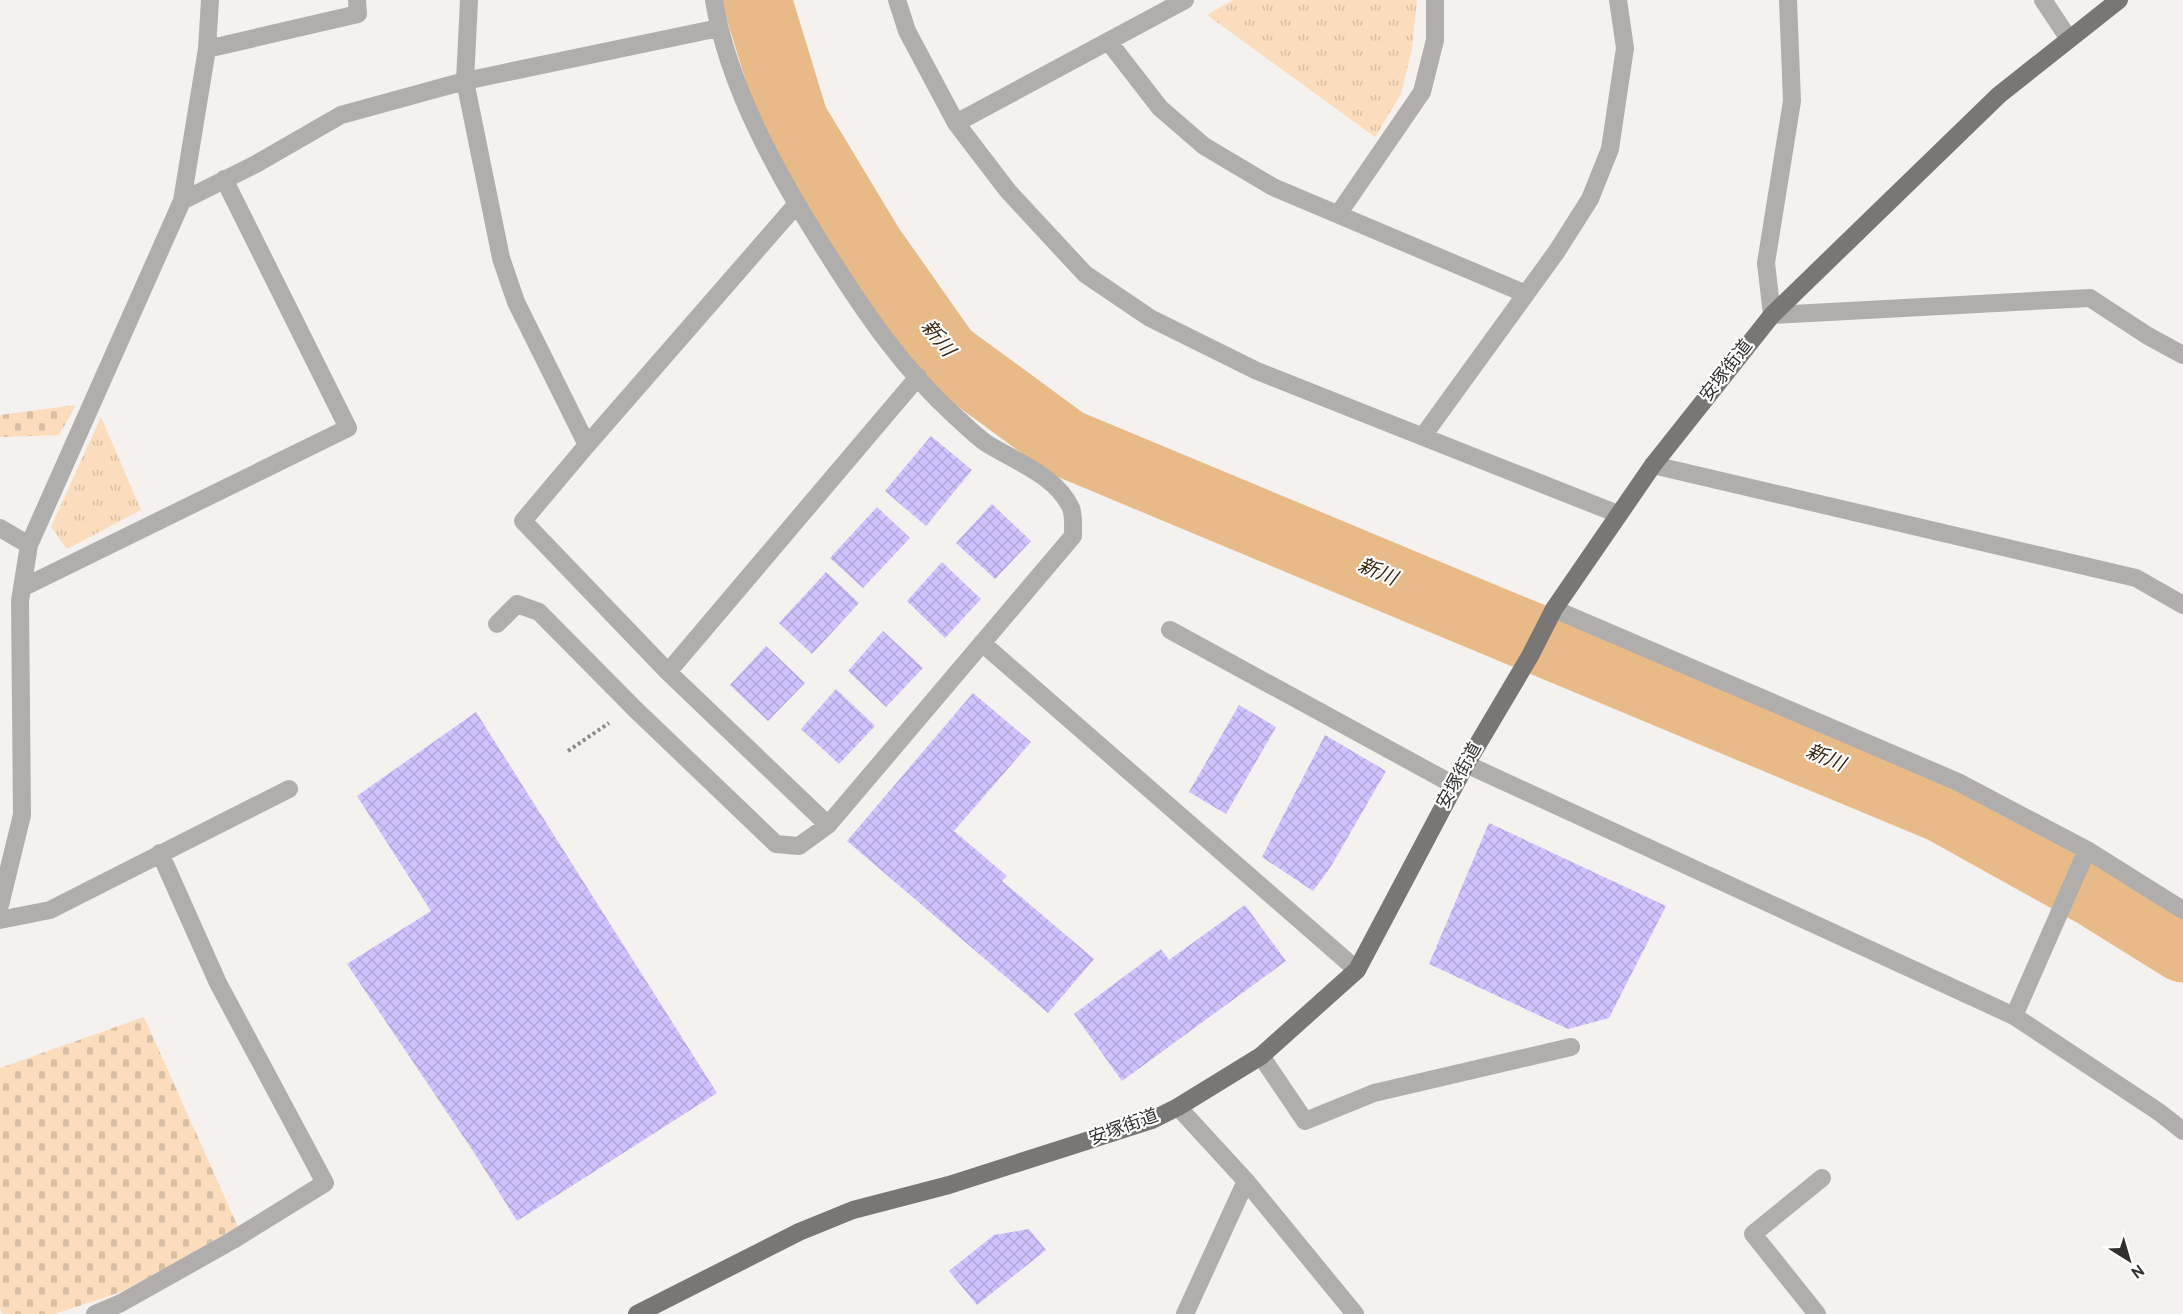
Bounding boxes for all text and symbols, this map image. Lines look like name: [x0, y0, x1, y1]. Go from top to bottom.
water label: 新川: [914, 315, 961, 364]
street label: 安塚街道: [1696, 336, 1758, 406]
water label: 新川: [1354, 553, 1402, 594]
street label: 安塚街道: [1432, 739, 1488, 813]
water label: 新川: [1802, 739, 1850, 780]
street label: 安塚街道: [1086, 1105, 1162, 1151]
north arrow: [2099, 1230, 2159, 1290]
text: N: [2126, 1259, 2147, 1282]

